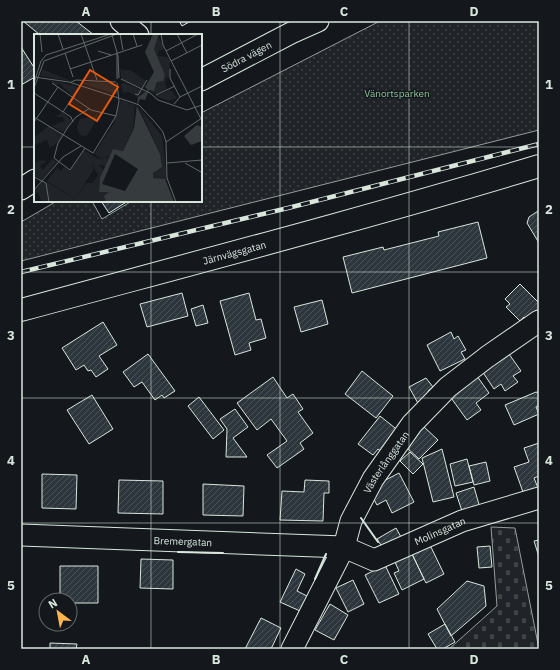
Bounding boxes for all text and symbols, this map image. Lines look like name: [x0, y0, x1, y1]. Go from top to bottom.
text: A: [82, 3, 91, 20]
text: B: [212, 3, 221, 20]
text: C: [340, 3, 349, 20]
text: D: [469, 3, 479, 20]
inset map: [34, 34, 202, 202]
street label: Södra vägen: [219, 38, 274, 75]
text: 1: [7, 76, 15, 93]
text: 1: [545, 76, 553, 93]
park label: Vänortsparken: [364, 87, 430, 100]
text: 2: [7, 201, 15, 218]
text: 2: [545, 201, 553, 218]
street label: Järnvägsgatan: [201, 238, 267, 267]
text: 3: [7, 327, 15, 344]
text: 3: [545, 327, 553, 344]
street label: Västerlånggatan: [360, 428, 412, 496]
text: 4: [7, 452, 15, 469]
text: 4: [545, 452, 553, 469]
street label: Molinsgatan: [412, 514, 467, 548]
street label: Bremergatan: [153, 533, 212, 549]
text: 5: [7, 577, 15, 594]
text: 5: [545, 577, 553, 594]
north arrow: [38, 592, 78, 632]
text: N: [46, 595, 60, 612]
text: A: [82, 651, 91, 668]
text: B: [212, 651, 221, 668]
text: C: [340, 651, 349, 668]
text: D: [469, 651, 479, 668]

